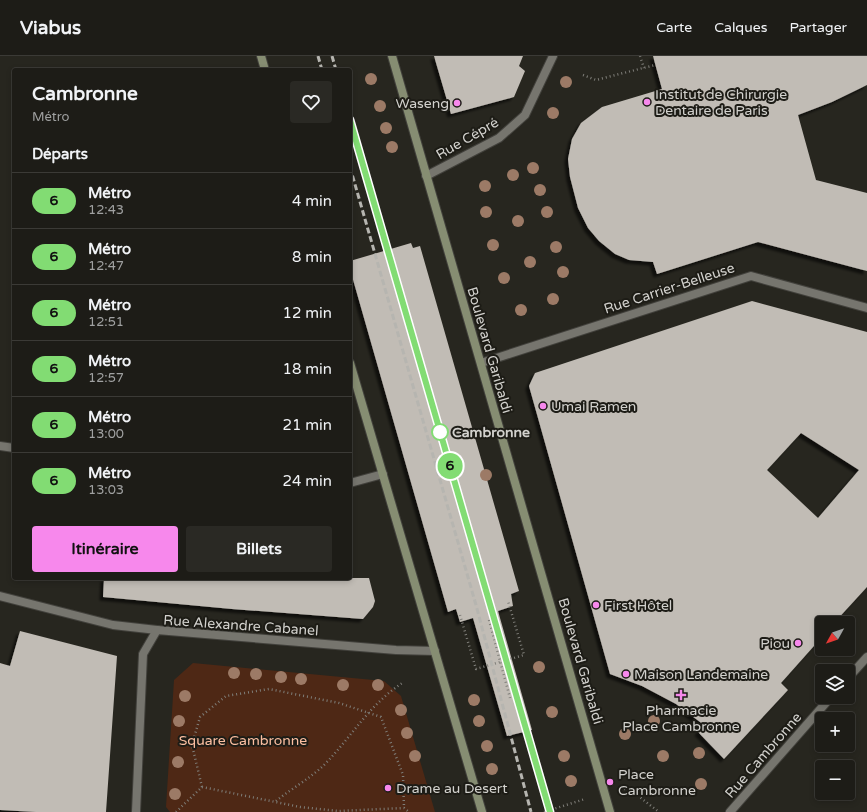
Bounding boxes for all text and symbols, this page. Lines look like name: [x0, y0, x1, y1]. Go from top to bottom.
text: Viabus: [20, 17, 81, 39]
text: Carte: [656, 19, 692, 36]
text: Calques: [714, 19, 767, 36]
text: Partager: [789, 19, 847, 36]
button: heart: [290, 81, 332, 123]
text: Cambronne: [32, 83, 138, 105]
place label: Institut de Chirurgie Dentaire de Paris: [655, 86, 787, 119]
place label: Waseng: [396, 95, 449, 112]
marker: Institut de Chirurgie Dentaire de Paris: [642, 97, 652, 107]
marker: Waseng: [452, 98, 462, 108]
text: Métro: [32, 109, 69, 125]
street label: Rue Cépré: [433, 114, 502, 163]
text: Départs: [32, 145, 88, 163]
text: Métro: [88, 184, 131, 202]
text: 6: [50, 192, 58, 209]
text: 4 min: [292, 192, 332, 210]
text: 12:43: [88, 202, 124, 218]
text: Métro: [88, 240, 131, 258]
text: 6: [50, 248, 58, 265]
text: 8 min: [292, 248, 332, 266]
text: 12:47: [88, 258, 124, 274]
street label: Rue Carrier-Belleuse: [602, 259, 737, 318]
street label: Boulevard Garibaldi: [463, 285, 516, 415]
text: Métro: [88, 296, 131, 314]
text: 6: [50, 304, 58, 321]
text: 12 min: [283, 304, 332, 322]
text: 12:51: [88, 314, 124, 330]
text: Métro: [88, 352, 131, 370]
text: 6: [50, 360, 58, 377]
text: 18 min: [283, 360, 332, 378]
text: 12:57: [88, 370, 124, 386]
place label: Umai Ramen: [551, 398, 636, 415]
marker: Umai Ramen: [538, 401, 548, 411]
text: Métro: [88, 408, 131, 426]
text: 6: [50, 416, 58, 433]
text: 21 min: [283, 416, 332, 434]
marker: Cambronne: [431, 423, 449, 441]
place label: Cambronne: [452, 424, 530, 441]
text: 13:00: [88, 426, 124, 442]
line badge: 6: [437, 453, 463, 479]
text: 6: [446, 457, 454, 474]
text: Métro: [88, 464, 131, 482]
text: 6: [50, 472, 58, 489]
text: 24 min: [283, 472, 332, 490]
text: 13:03: [88, 482, 124, 498]
button: Itinéraire: [32, 526, 178, 572]
button: Billets: [186, 526, 332, 572]
street label: Boulevard Garibaldi: [554, 596, 607, 726]
place label: First Hôtel: [604, 597, 672, 614]
marker: First Hôtel: [591, 600, 601, 610]
street label: Rue Alexandre Cabanel: [163, 612, 319, 639]
north arrow: [815, 616, 855, 656]
map controls: [815, 616, 855, 800]
place label: Piou: [760, 635, 790, 652]
marker: Piou: [793, 638, 803, 648]
button: layers: [815, 664, 855, 704]
place label: Maison Landemaine: [634, 666, 768, 683]
marker: Maison Landemaine: [621, 669, 631, 679]
marker: Pharmacie Place Cambronne: [676, 690, 686, 700]
place label: Pharmacie Place Cambronne: [622, 702, 740, 735]
street label: Rue Cambronne: [722, 709, 805, 802]
button: +: [815, 712, 855, 752]
park label: Square Cambronne: [179, 732, 307, 749]
button: −: [815, 760, 855, 800]
place label: Place Cambronne: [618, 766, 696, 799]
marker: Place Cambronne: [605, 777, 615, 787]
place label: Drame au Desert: [396, 780, 508, 797]
marker: Drame au Desert: [383, 783, 393, 793]

